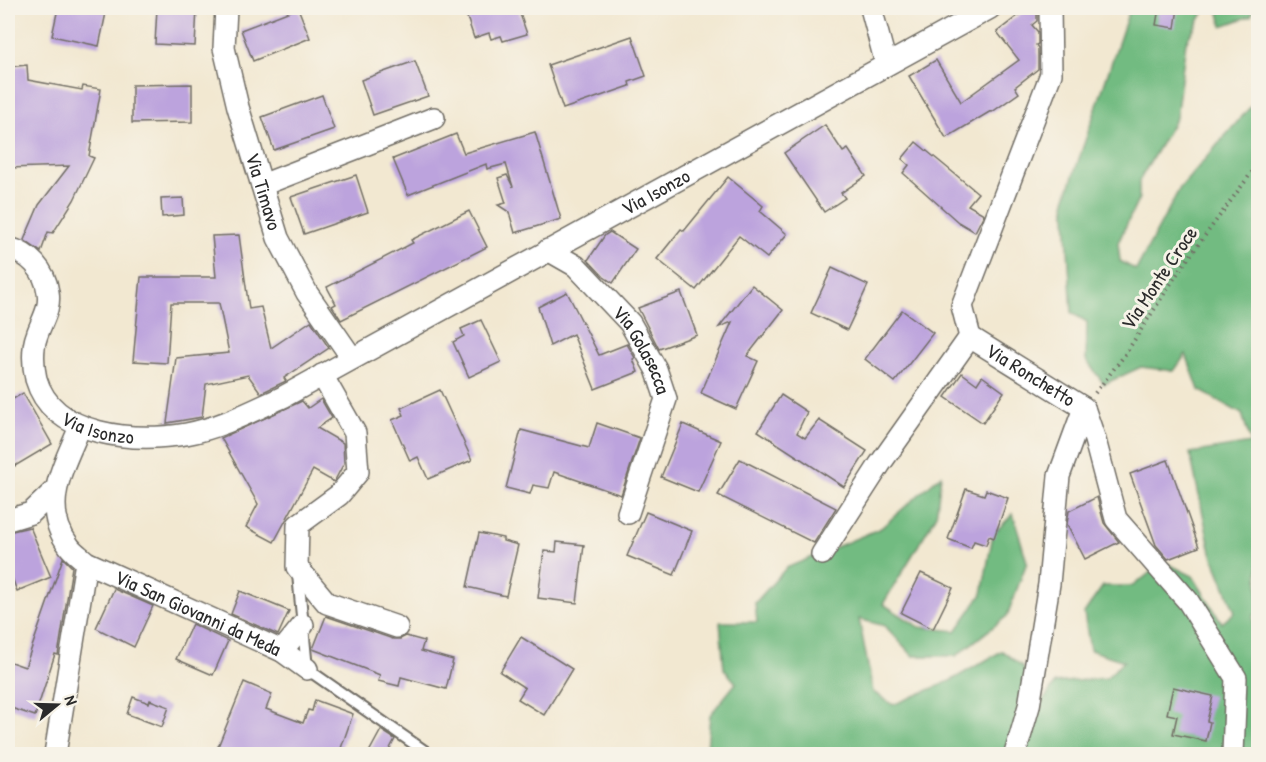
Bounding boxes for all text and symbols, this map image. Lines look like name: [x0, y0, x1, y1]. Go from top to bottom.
street label: Via Timavo: [240, 149, 289, 233]
street label: Via Isonzo: [616, 162, 694, 221]
street label: Via Monte Croce: [1114, 221, 1203, 335]
street label: Via Golasecca: [607, 299, 677, 397]
street label: Via Ronchetto: [981, 336, 1081, 412]
street label: Via Isonzo: [56, 404, 135, 450]
street label: Via San Giovanni da Meda: [111, 563, 286, 662]
north arrow: [27, 675, 87, 735]
text: N: [59, 693, 83, 708]

